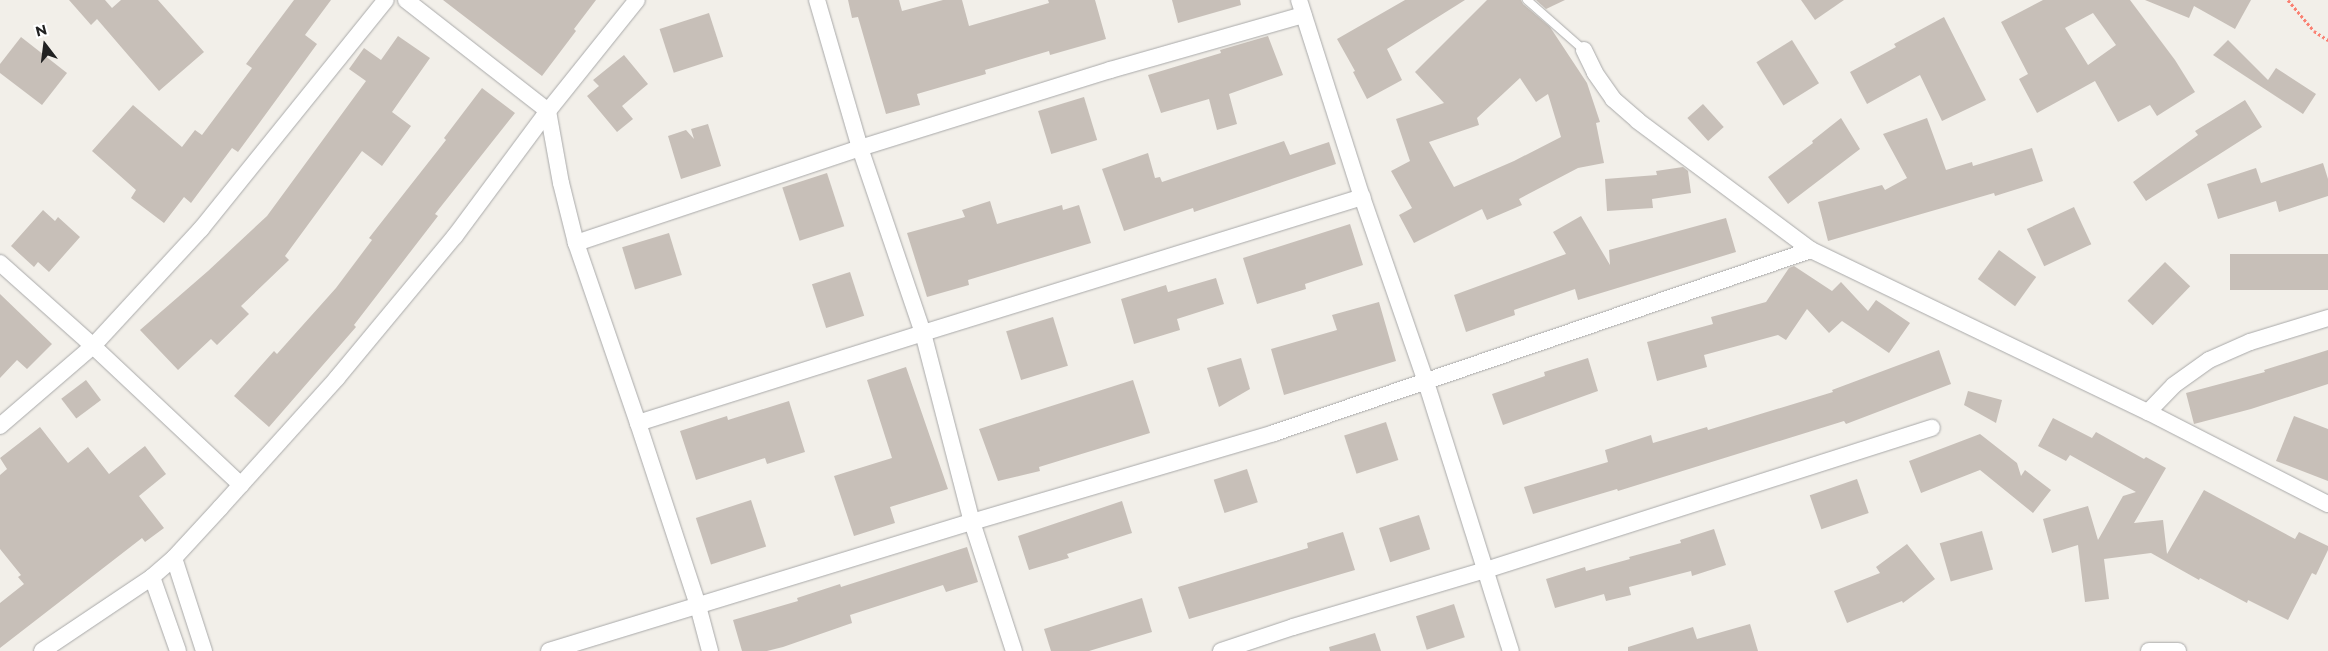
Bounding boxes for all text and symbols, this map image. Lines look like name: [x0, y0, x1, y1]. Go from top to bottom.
north arrow: [20, 20, 70, 70]
text: N: [33, 20, 49, 41]

